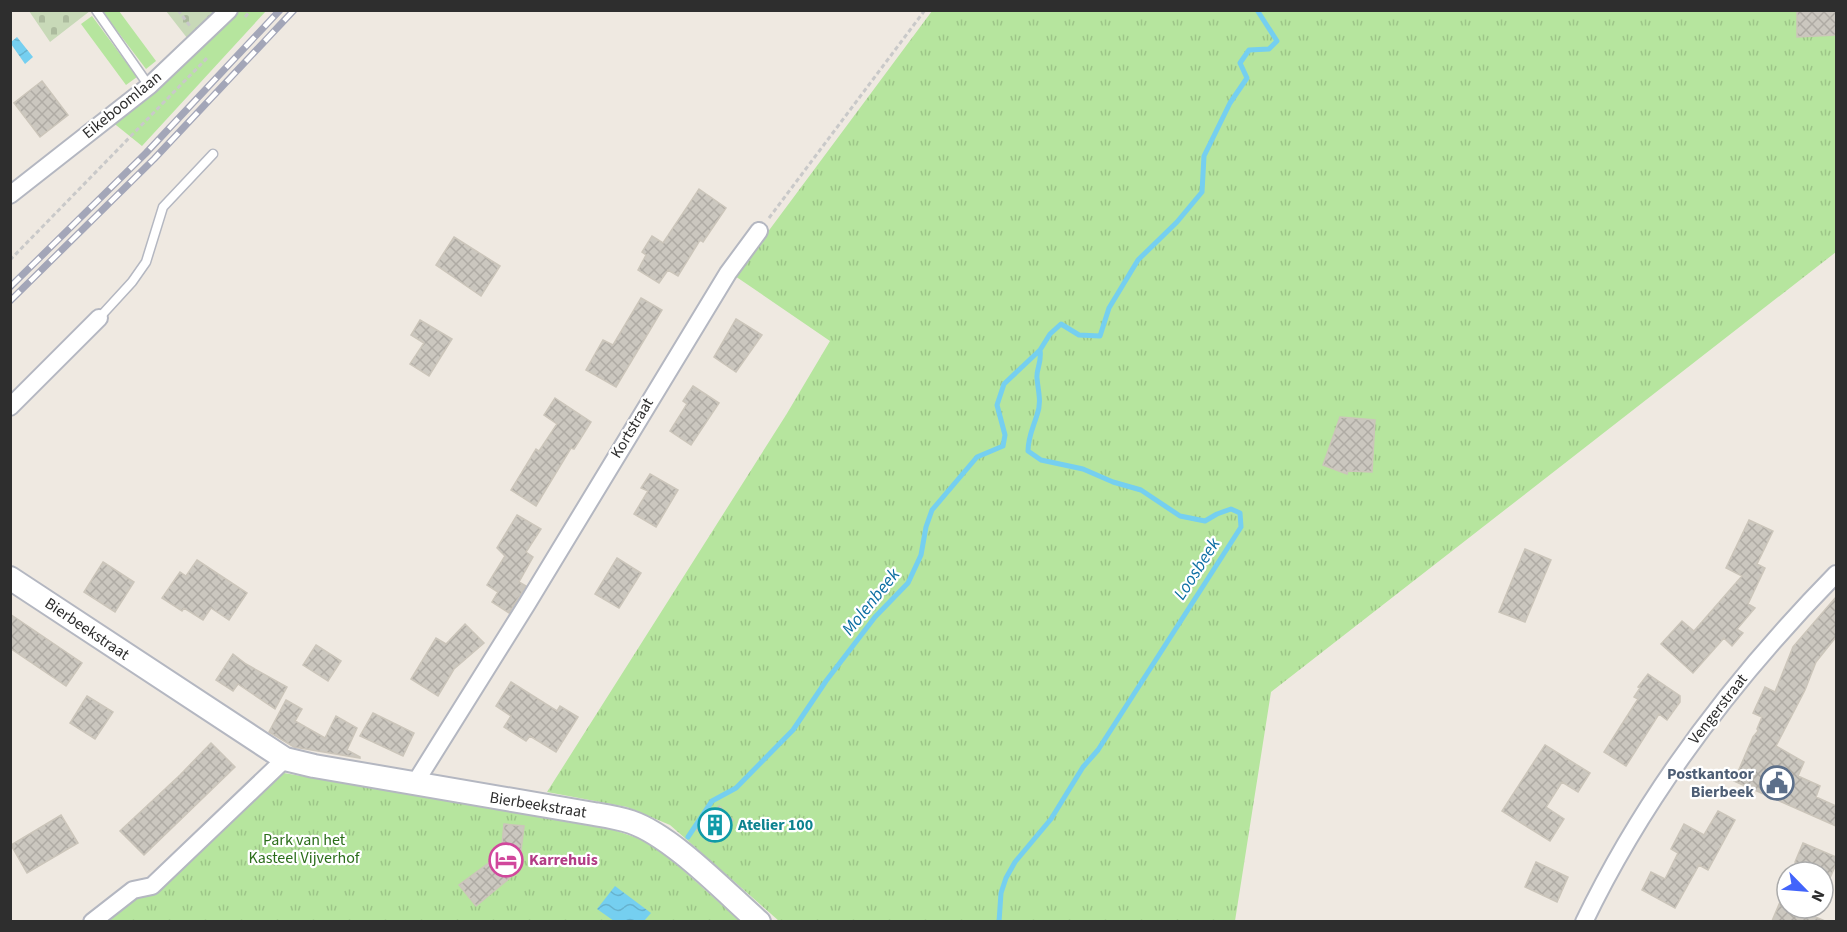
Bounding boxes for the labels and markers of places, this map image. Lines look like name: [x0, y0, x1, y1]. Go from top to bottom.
place label: Postkantoor Bierbeek: [1667, 763, 1755, 803]
public building icon: Postkantoor Bierbeek: [1759, 765, 1795, 801]
building icon: Atelier 100: [697, 807, 733, 843]
place label: Atelier 100: [737, 814, 813, 836]
hotel icon: Karrehuis: [488, 842, 524, 878]
place label: Karrehuis: [529, 849, 598, 871]

